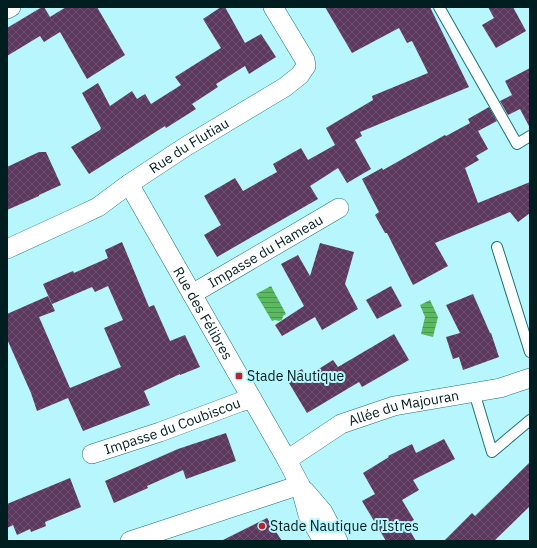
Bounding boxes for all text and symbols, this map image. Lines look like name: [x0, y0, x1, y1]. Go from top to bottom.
street label: Rue du Flutiau: [146, 114, 232, 177]
street label: Impasse du Hameau: [205, 210, 326, 292]
street label: Rue des Félibres: [169, 264, 237, 363]
place label: Stade Nautique: [247, 367, 344, 385]
marker: Stade Nautique: [234, 371, 244, 381]
street label: Allée du Majouran: [346, 386, 460, 430]
street label: Impasse du Coubiscou: [102, 394, 243, 458]
place label: Stade Nautique d'Istres: [270, 517, 419, 535]
marker: Stade Nautique d'Istres: [257, 521, 267, 531]

